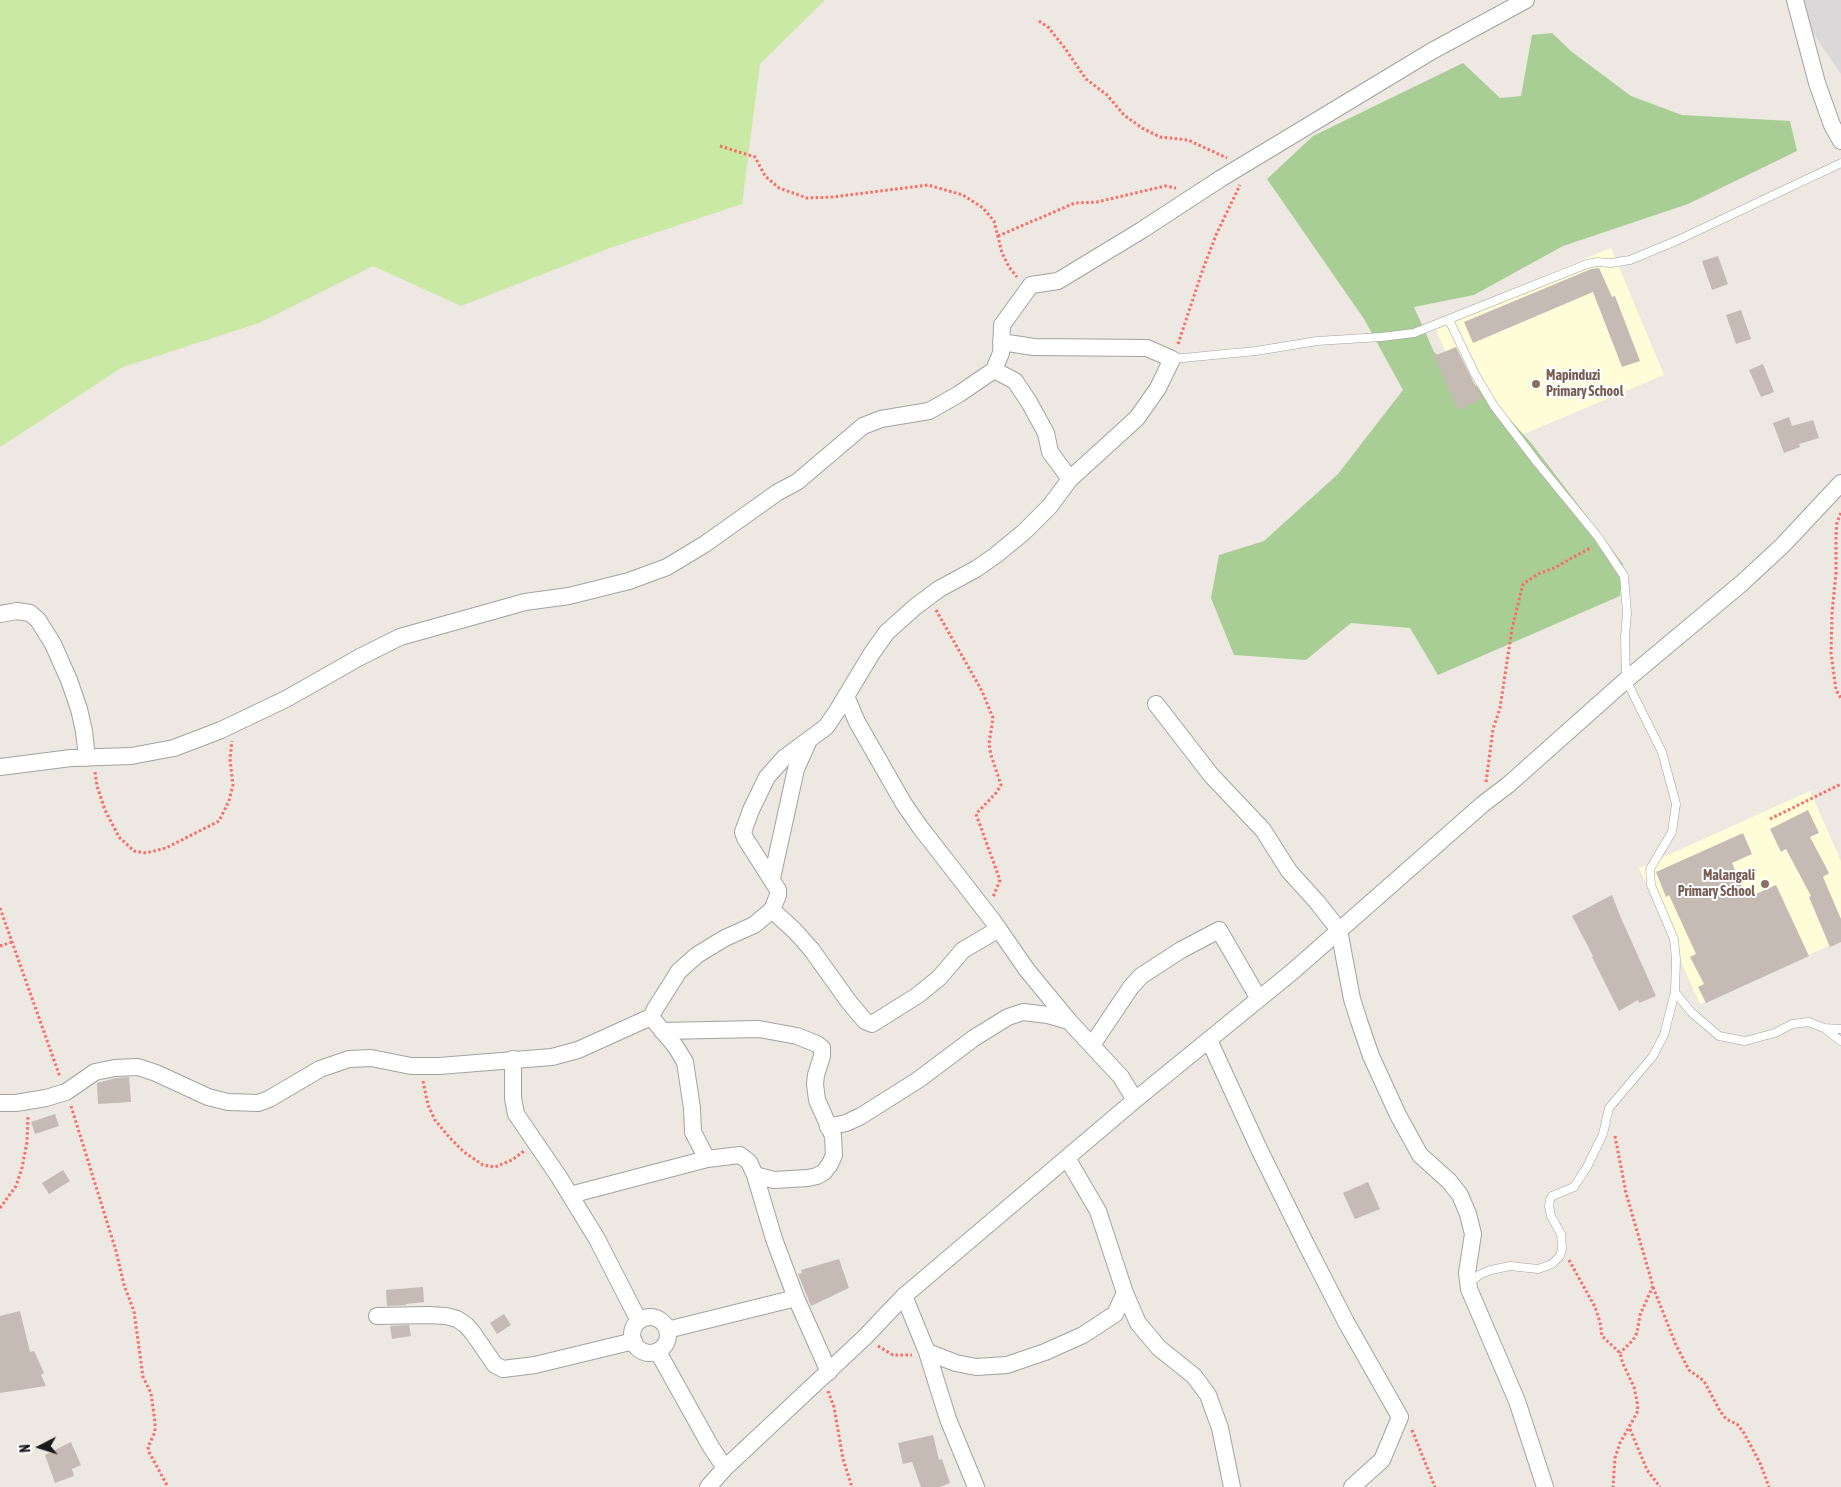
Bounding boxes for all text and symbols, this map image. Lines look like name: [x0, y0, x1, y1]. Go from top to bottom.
place label: Mapinduzi Primary School: [1546, 368, 1623, 401]
marker: Mapinduzi Primary School: [1530, 378, 1542, 390]
place label: Malangali Primary School: [1678, 868, 1755, 900]
marker: Malangali Primary School: [1759, 878, 1771, 890]
north arrow: [15, 1422, 65, 1472]
text: N: [17, 1444, 33, 1453]

